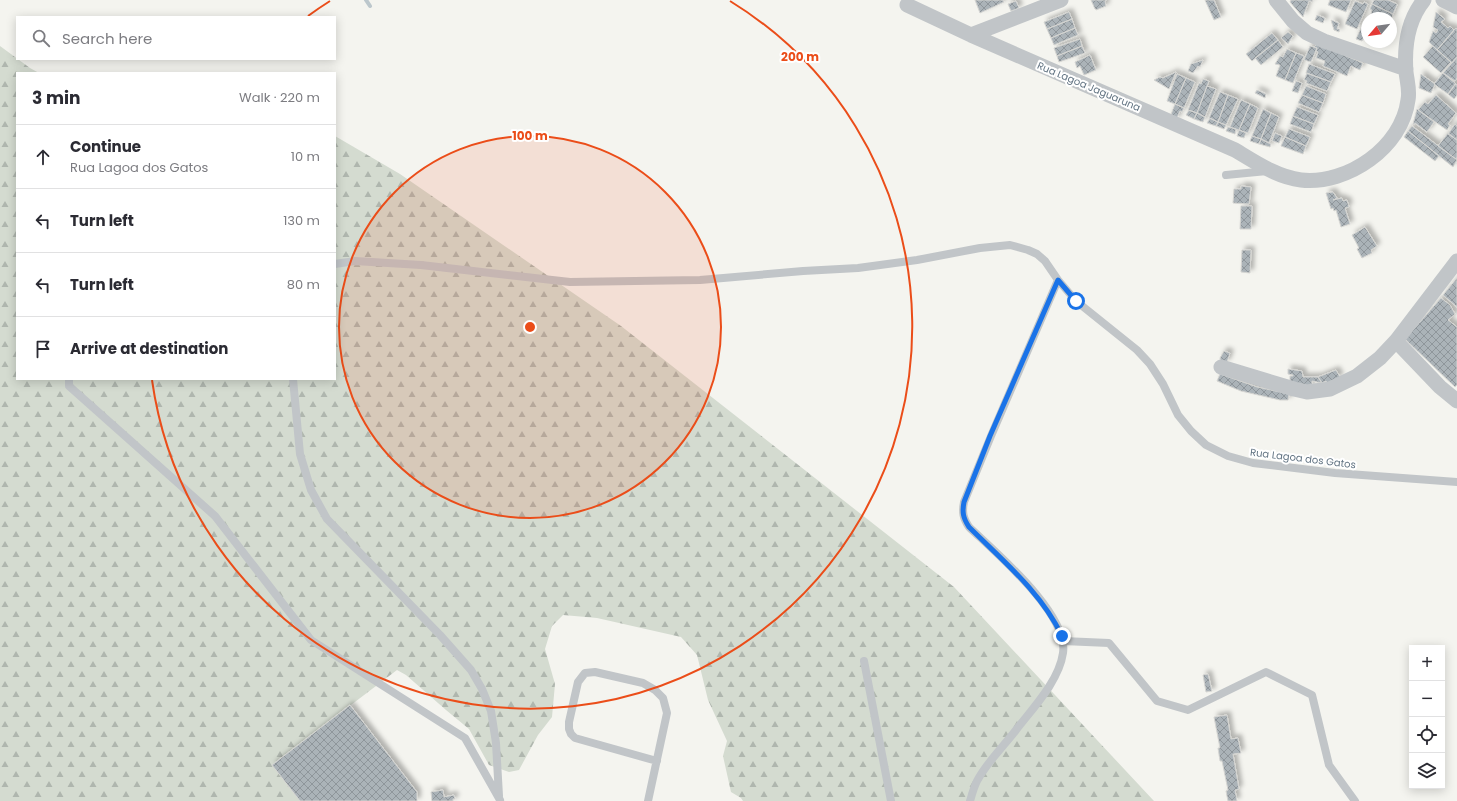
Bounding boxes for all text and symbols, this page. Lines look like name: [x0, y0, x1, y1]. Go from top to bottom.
north arrow: [1361, 12, 1397, 48]
search box: [16, 16, 336, 60]
icon: search: [30, 27, 52, 49]
text: Search here: [62, 28, 152, 49]
text: 200 m: [781, 48, 819, 65]
street label: Rua Lagoa Jaguaruna: [1035, 58, 1143, 115]
text: 3 min: [32, 86, 80, 110]
text: Walk · 220 m: [239, 88, 320, 107]
text: 100 m: [512, 127, 548, 144]
text: Continue: [70, 136, 141, 157]
icon: ahead: [32, 146, 54, 168]
text: 10 m: [291, 147, 320, 166]
text: Rua Lagoa dos Gatos: [70, 158, 208, 177]
icon: left: [32, 210, 54, 232]
text: Turn left: [70, 210, 134, 231]
text: 130 m: [283, 211, 320, 230]
icon: left: [32, 274, 54, 296]
text: Turn left: [70, 274, 134, 295]
text: 80 m: [287, 275, 320, 294]
route start: [1067, 292, 1085, 310]
centre of rings: [523, 320, 537, 334]
icon: arrive: [32, 338, 54, 360]
text: Arrive at destination: [70, 338, 228, 359]
street label: Rua Lagoa dos Gatos: [1249, 445, 1357, 472]
route end: [1053, 627, 1071, 645]
map controls: [1409, 645, 1445, 789]
button: +: [1409, 645, 1445, 681]
button: −: [1409, 681, 1445, 717]
button: locate: [1409, 717, 1445, 753]
button: layers: [1409, 753, 1445, 789]

